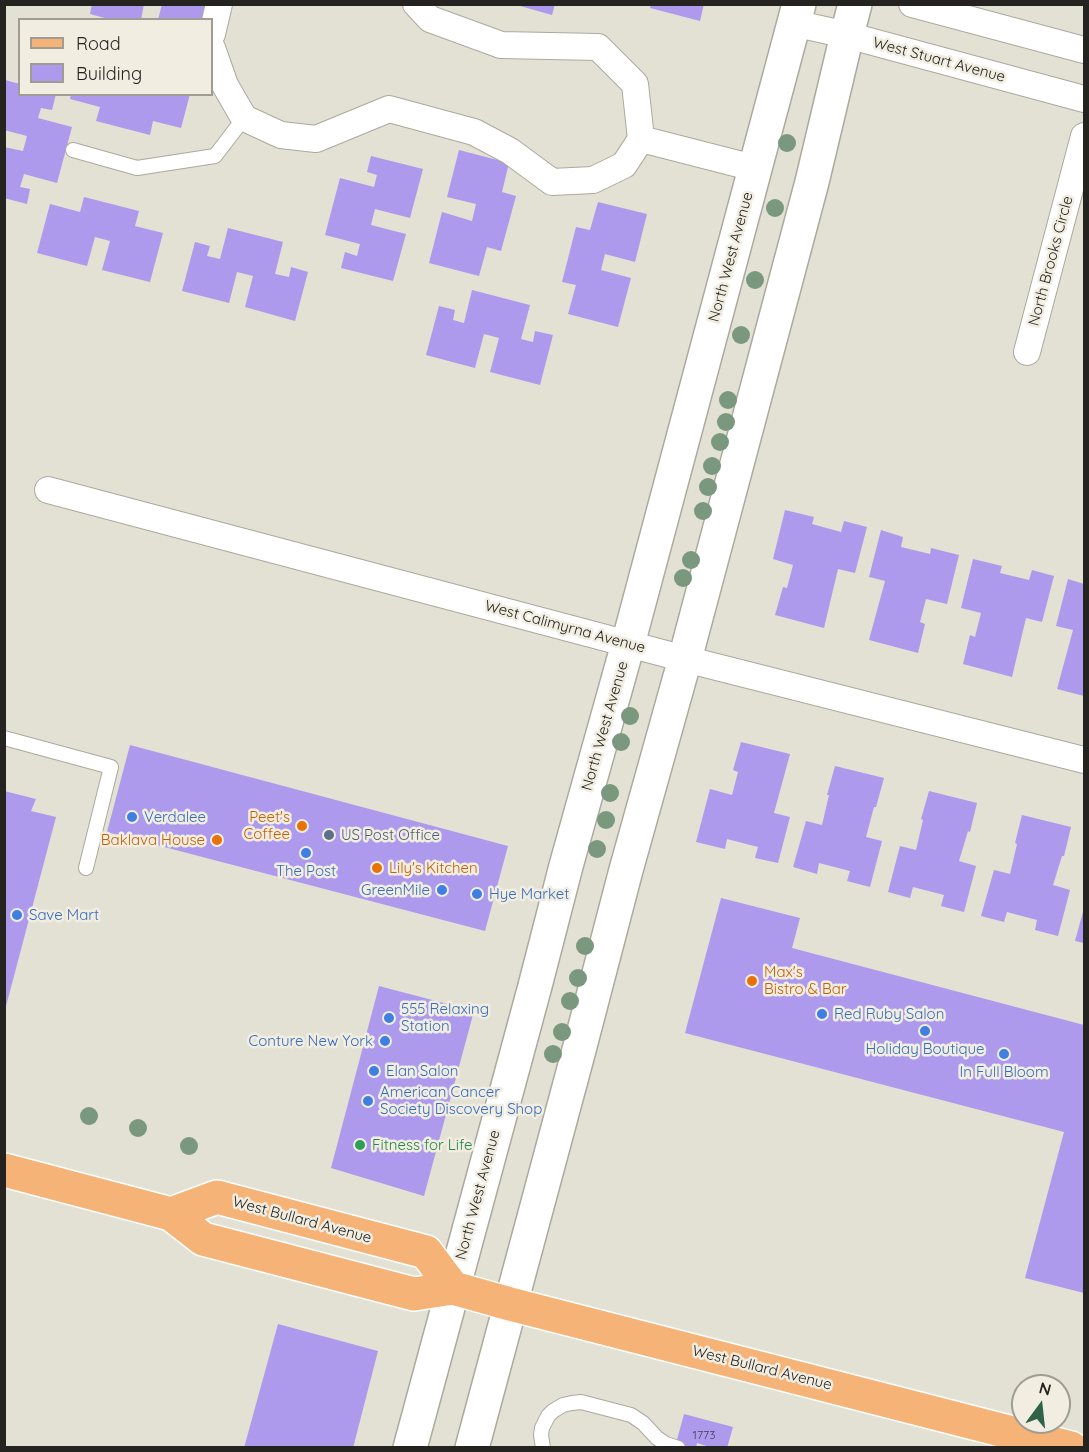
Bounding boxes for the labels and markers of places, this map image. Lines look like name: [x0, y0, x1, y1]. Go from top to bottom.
place label: Verdalee: [144, 808, 206, 826]
place label: Peet's Coffee: [243, 808, 290, 843]
marker: Verdalee: [125, 810, 139, 824]
marker: Peet's Coffee: [295, 819, 309, 833]
place label: US Post Office: [341, 826, 440, 844]
marker: US Post Office: [322, 828, 336, 842]
place label: Baklava House: [101, 831, 205, 849]
marker: Baklava House: [210, 833, 224, 847]
marker: The Post: [299, 846, 313, 860]
place label: Lily's Kitchen: [389, 859, 478, 877]
marker: Lily's Kitchen: [370, 861, 384, 875]
place label: The Post: [276, 862, 336, 880]
place label: GreenMile: [361, 881, 430, 899]
marker: GreenMile: [435, 883, 449, 897]
place label: Hye Market: [489, 885, 569, 903]
marker: Hye Market: [470, 887, 484, 901]
place label: Save Mart: [29, 906, 99, 924]
marker: Save Mart: [10, 908, 24, 922]
place label: Max's Bistro & Bar: [764, 963, 847, 998]
marker: Max's Bistro & Bar: [745, 974, 759, 988]
place label: 555 Relaxing Station: [401, 1000, 489, 1035]
place label: Red Ruby Salon: [834, 1005, 944, 1023]
marker: Red Ruby Salon: [815, 1007, 829, 1021]
marker: 555 Relaxing Station: [382, 1011, 396, 1025]
marker: Holiday Boutique: [918, 1024, 932, 1038]
place label: Conture New York: [248, 1032, 373, 1050]
marker: Conture New York: [378, 1034, 392, 1048]
place label: Holiday Boutique: [865, 1040, 985, 1058]
marker: In Full Bloom: [997, 1047, 1011, 1061]
place label: Elan Salon: [386, 1062, 458, 1080]
place label: In Full Bloom: [959, 1063, 1049, 1081]
marker: Elan Salon: [367, 1064, 381, 1078]
place label: American Cancer Society Discovery Shop: [380, 1083, 542, 1118]
marker: American Cancer Society Discovery Shop: [361, 1094, 375, 1108]
place label: Fitness for Life: [372, 1136, 472, 1154]
marker: Fitness for Life: [353, 1138, 367, 1152]

